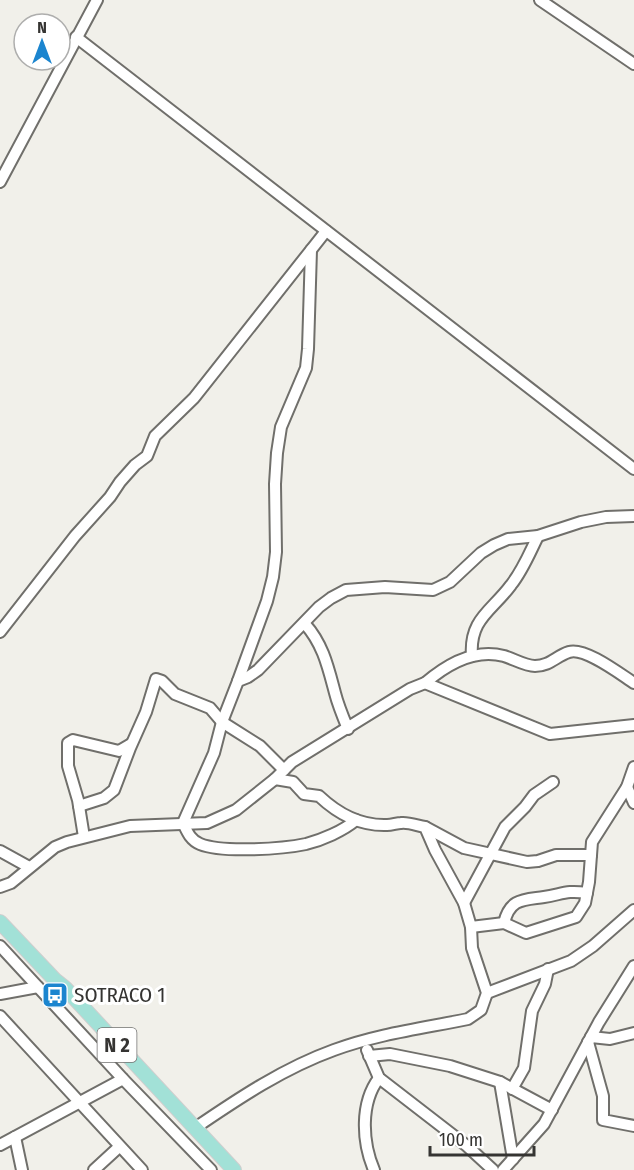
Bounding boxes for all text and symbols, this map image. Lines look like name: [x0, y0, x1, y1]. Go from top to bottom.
north arrow: [12, 12, 72, 72]
text: N: [37, 18, 47, 37]
bus stop icon: SOTRACO 1: [40, 980, 70, 1010]
place label: SOTRACO 1: [74, 982, 165, 1008]
road number: N 2: [98, 1028, 136, 1062]
scale bar: [430, 1119, 534, 1157]
text: 100 m: [439, 1129, 483, 1151]

